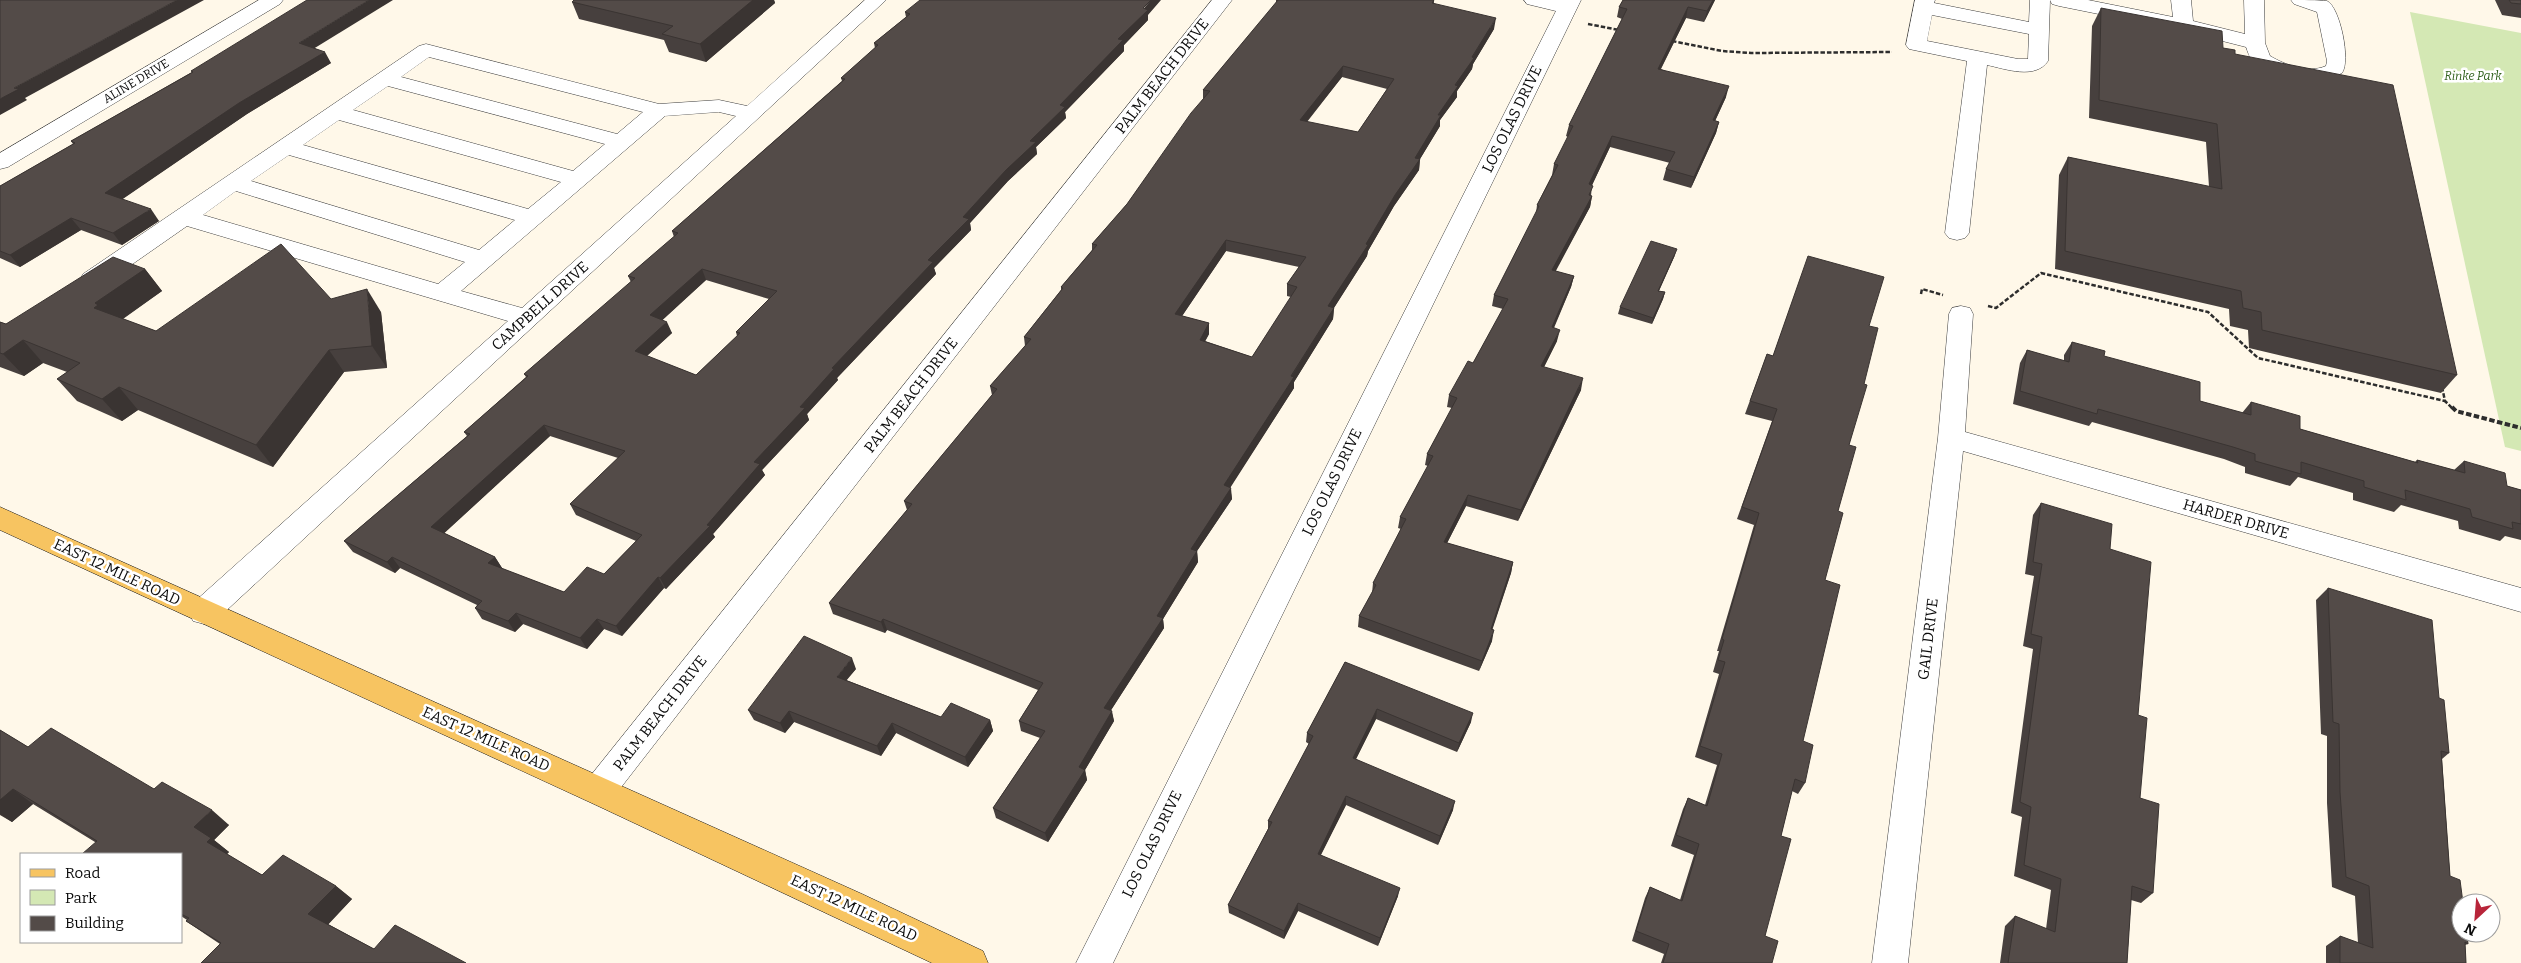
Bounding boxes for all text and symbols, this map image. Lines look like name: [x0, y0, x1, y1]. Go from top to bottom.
street label: PALM BEACH DRIVE: [1111, 15, 1213, 137]
street label: ALINE DRIVE: [101, 56, 171, 106]
street label: LOS OLAS DRIVE: [1478, 62, 1546, 176]
park label: Rinke Park: [2444, 69, 2502, 83]
street label: CAMPBELL DRIVE: [488, 258, 592, 354]
street label: PALM BEACH DRIVE: [860, 334, 962, 456]
street label: LOS OLAS DRIVE: [1298, 425, 1366, 539]
street label: HARDER DRIVE: [2181, 495, 2291, 543]
street label: EAST 12 MILE ROAD: [51, 535, 183, 609]
street label: GAIL DRIVE: [1914, 597, 1942, 681]
street label: PALM BEACH DRIVE: [609, 652, 711, 774]
street label: EAST 12 MILE ROAD: [420, 703, 552, 775]
street label: LOS OLAS DRIVE: [1118, 787, 1186, 901]
legend: [20, 853, 182, 943]
text: Road: [65, 864, 100, 882]
street label: EAST 12 MILE ROAD: [788, 871, 920, 945]
text: Park: [65, 889, 97, 907]
north arrow: [2451, 893, 2501, 943]
text: Building: [65, 914, 124, 932]
text: N: [2462, 919, 2479, 939]

